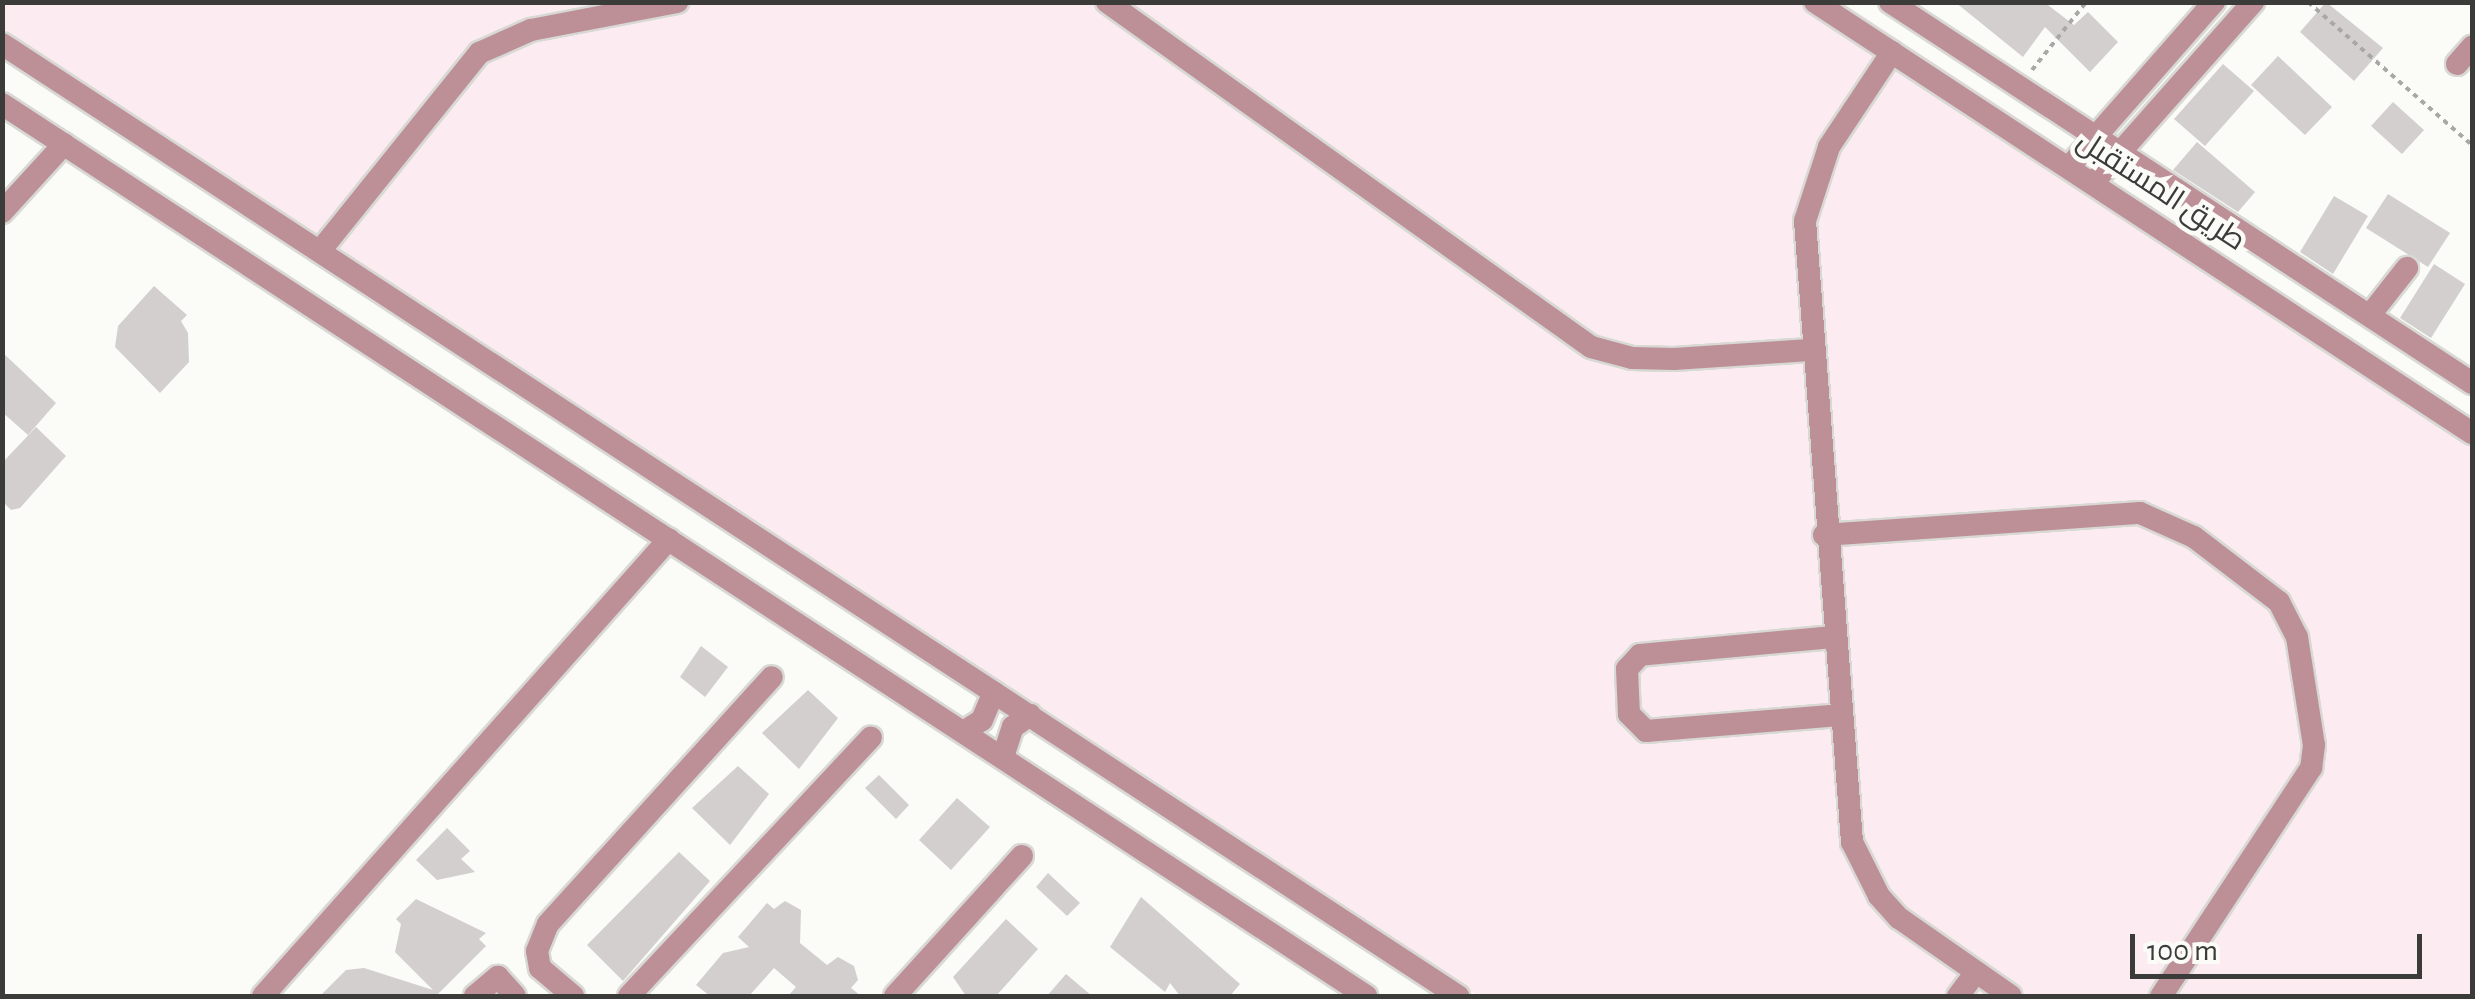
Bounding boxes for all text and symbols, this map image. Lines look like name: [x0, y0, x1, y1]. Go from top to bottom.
street label: طريق المستقبل: [2070, 123, 2252, 259]
scale bar: [2135, 914, 2428, 976]
text: 100 m: [2147, 936, 2218, 966]

